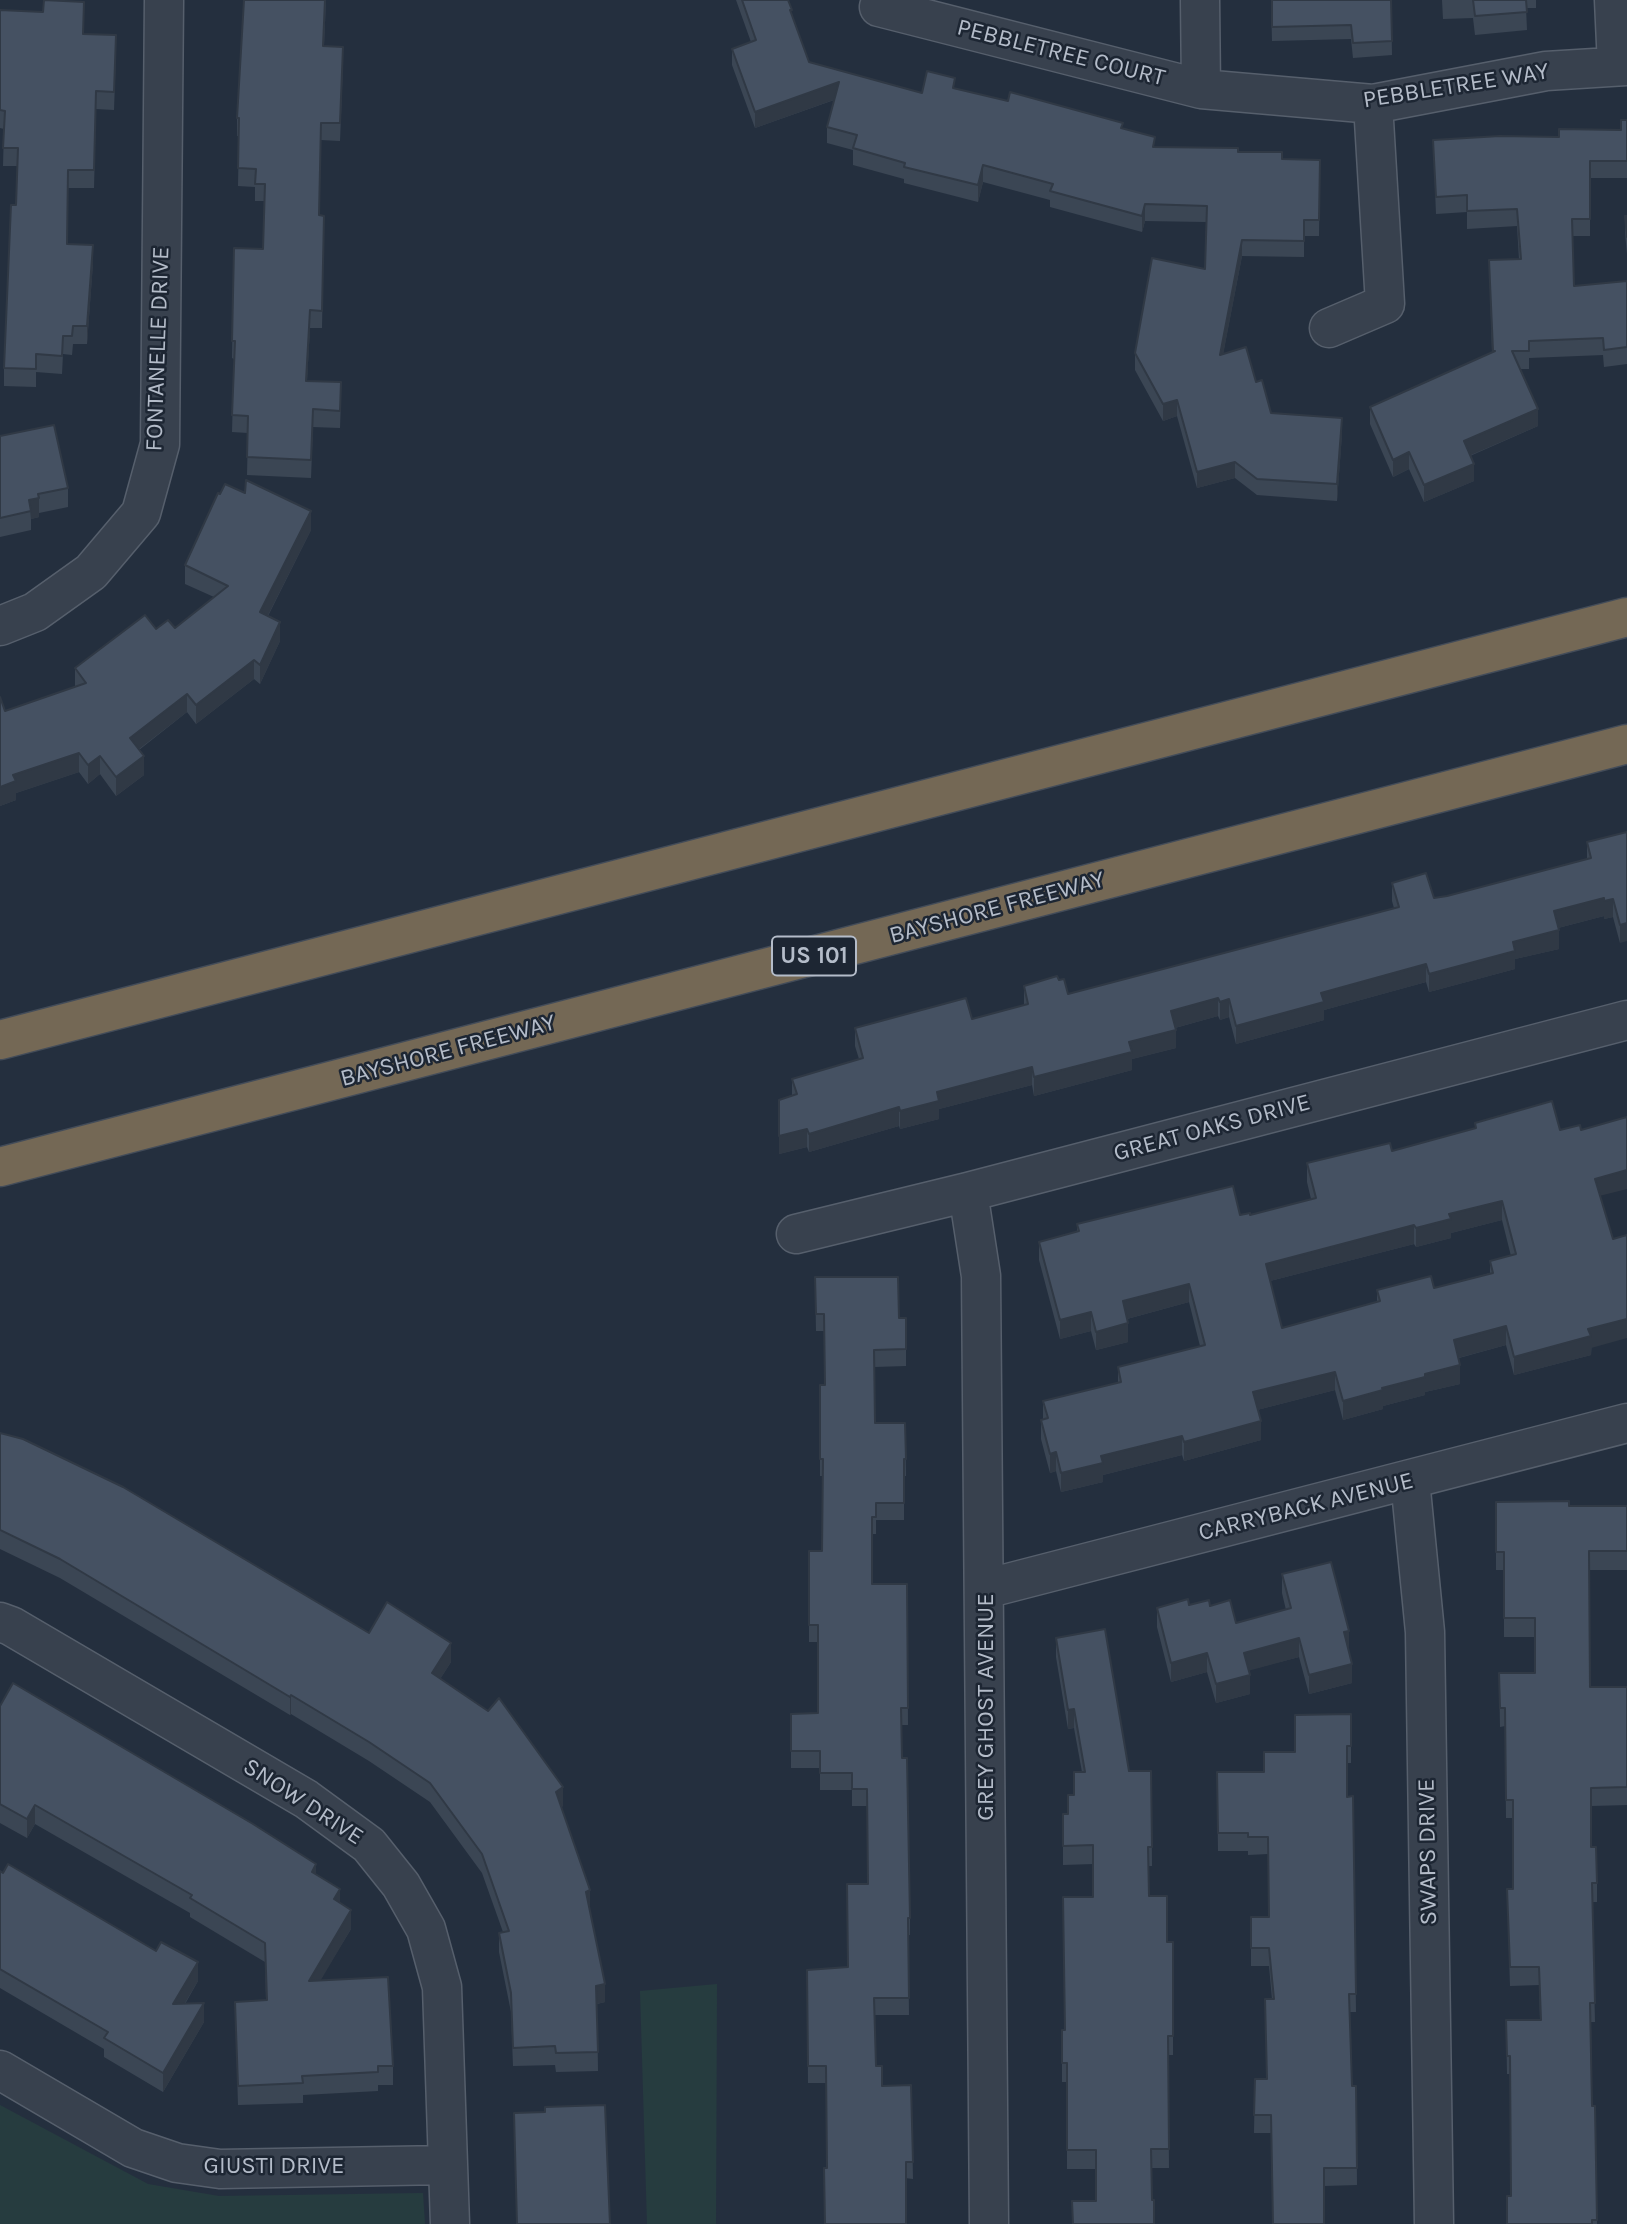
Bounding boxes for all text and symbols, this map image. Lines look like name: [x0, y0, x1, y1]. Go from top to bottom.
street label: PEBBLETREE COURT: [954, 13, 1168, 93]
street label: PEBBLETREE WAY: [1361, 57, 1551, 115]
street label: FONTANELLE DRIVE: [140, 246, 176, 452]
street label: BAYSHORE FREEWAY: [886, 865, 1108, 951]
road number: US 101: [772, 937, 856, 976]
street label: BAYSHORE FREEWAY: [337, 1008, 559, 1094]
street label: GREAT OAKS DRIVE: [1110, 1088, 1314, 1168]
street label: CARRYBACK AVENUE: [1196, 1466, 1416, 1548]
street label: GREY GHOST AVENUE: [972, 1593, 1000, 1821]
street label: SNOW DRIVE: [237, 1752, 369, 1852]
street label: SWAPS DRIVE: [1412, 1778, 1444, 1926]
street label: GIUSTI DRIVE: [203, 2152, 345, 2180]

